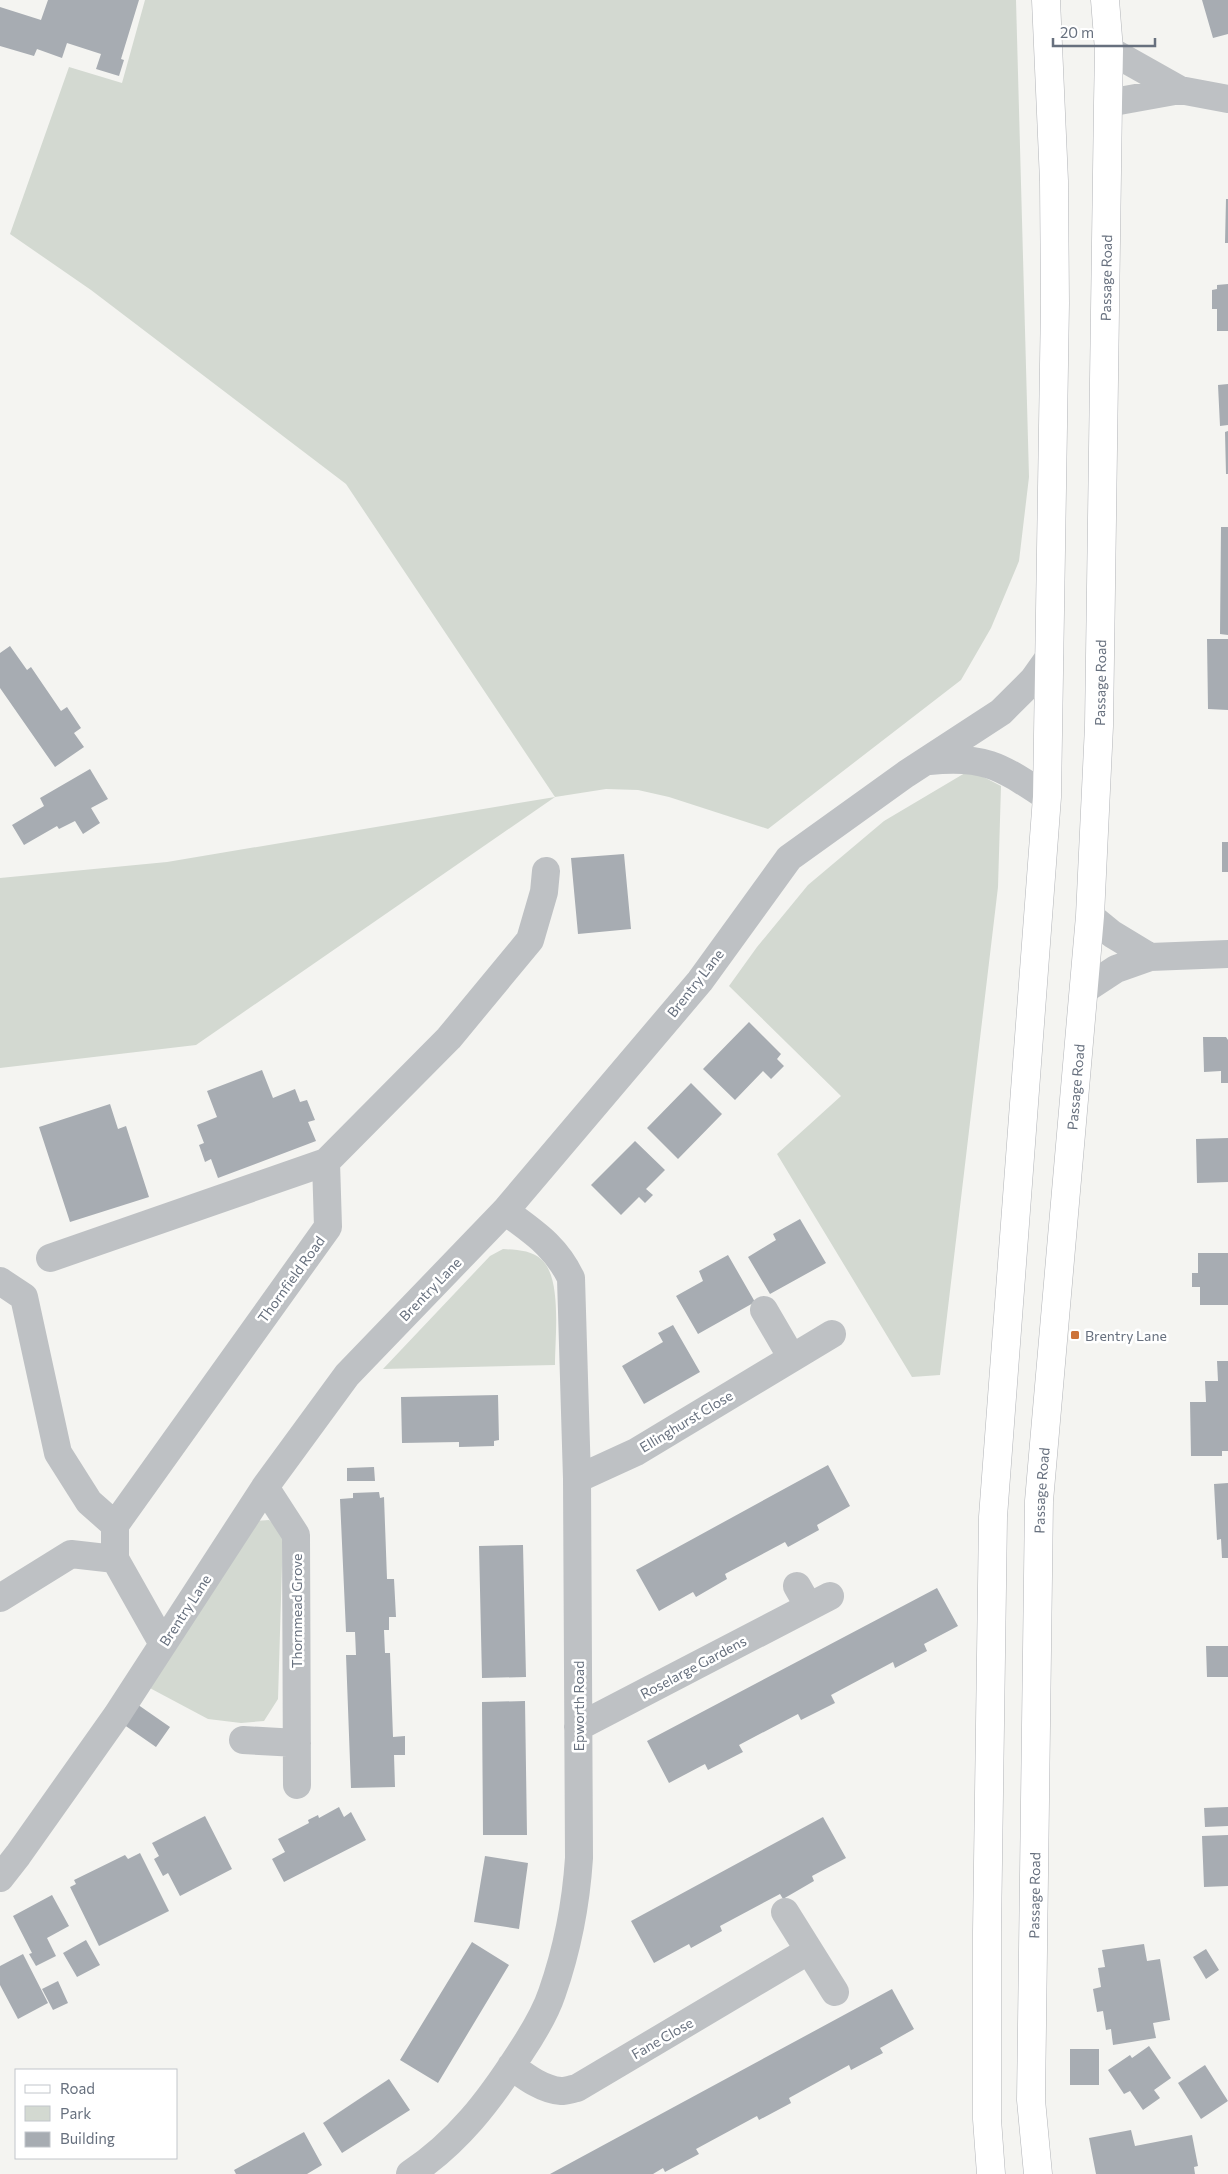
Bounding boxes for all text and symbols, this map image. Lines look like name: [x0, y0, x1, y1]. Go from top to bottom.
scale bar: [1053, 15, 1156, 47]
text: 20 m: [1060, 23, 1094, 41]
street label: Passage Road: [1096, 235, 1115, 321]
street label: Passage Road: [1091, 639, 1109, 726]
street label: Brentry Lane: [663, 946, 727, 1020]
street label: Passage Road: [1063, 1043, 1087, 1131]
street label: Thornfield Road: [254, 1233, 328, 1325]
street label: Brentry Lane: [395, 1254, 465, 1324]
place label: Brentry Lane: [1085, 1327, 1167, 1344]
marker: Brentry Lane: [1069, 1329, 1081, 1341]
street label: Ellinghurst Close: [636, 1386, 736, 1456]
street label: Passage Road: [1030, 1447, 1052, 1534]
street label: Thornmead Grove: [288, 1554, 305, 1668]
street label: Brentry Lane: [156, 1571, 214, 1649]
street label: Roselarge Gardens: [637, 1632, 749, 1702]
street label: Epworth Road: [570, 1661, 587, 1751]
street label: Passage Road: [1025, 1852, 1043, 1939]
street label: Fane Close: [628, 2014, 696, 2062]
legend: [15, 2069, 178, 2159]
text: Road: [60, 2079, 95, 2097]
text: Park: [60, 2104, 91, 2122]
text: Building: [60, 2129, 115, 2147]

